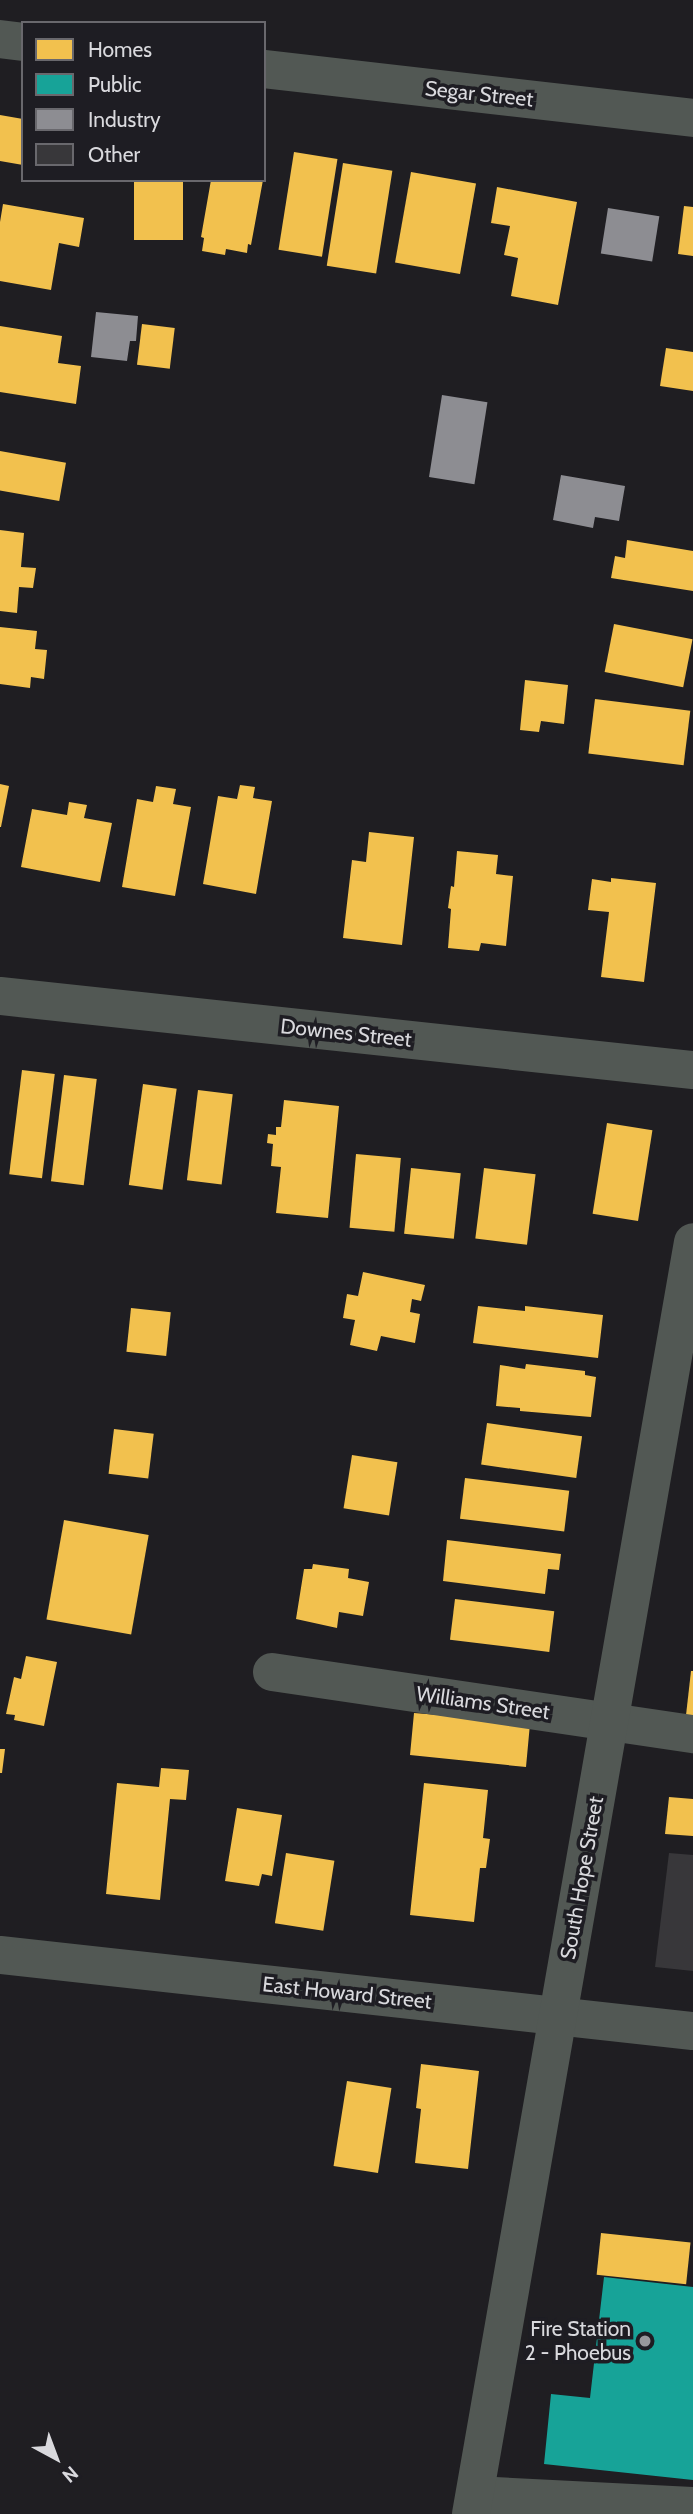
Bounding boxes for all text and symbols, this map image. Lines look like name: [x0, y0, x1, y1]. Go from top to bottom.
legend: [21, 21, 266, 182]
text: Homes: [88, 37, 152, 62]
text: Public: [88, 72, 142, 97]
street label: Segar Street: [424, 76, 534, 112]
text: Industry: [88, 107, 161, 132]
text: Other: [88, 142, 140, 167]
street label: Downes Street: [279, 1014, 413, 1052]
street label: Williams Street: [415, 1681, 551, 1725]
street label: South Hope Street: [555, 1794, 609, 1962]
street label: East Howard Street: [261, 1972, 433, 2014]
place label: Fire Station 2 - Phoebus: [525, 2316, 631, 2366]
marker: Fire Station 2 - Phoebus: [637, 2333, 653, 2349]
north arrow: [21, 2423, 91, 2493]
text: N: [57, 2461, 83, 2487]

